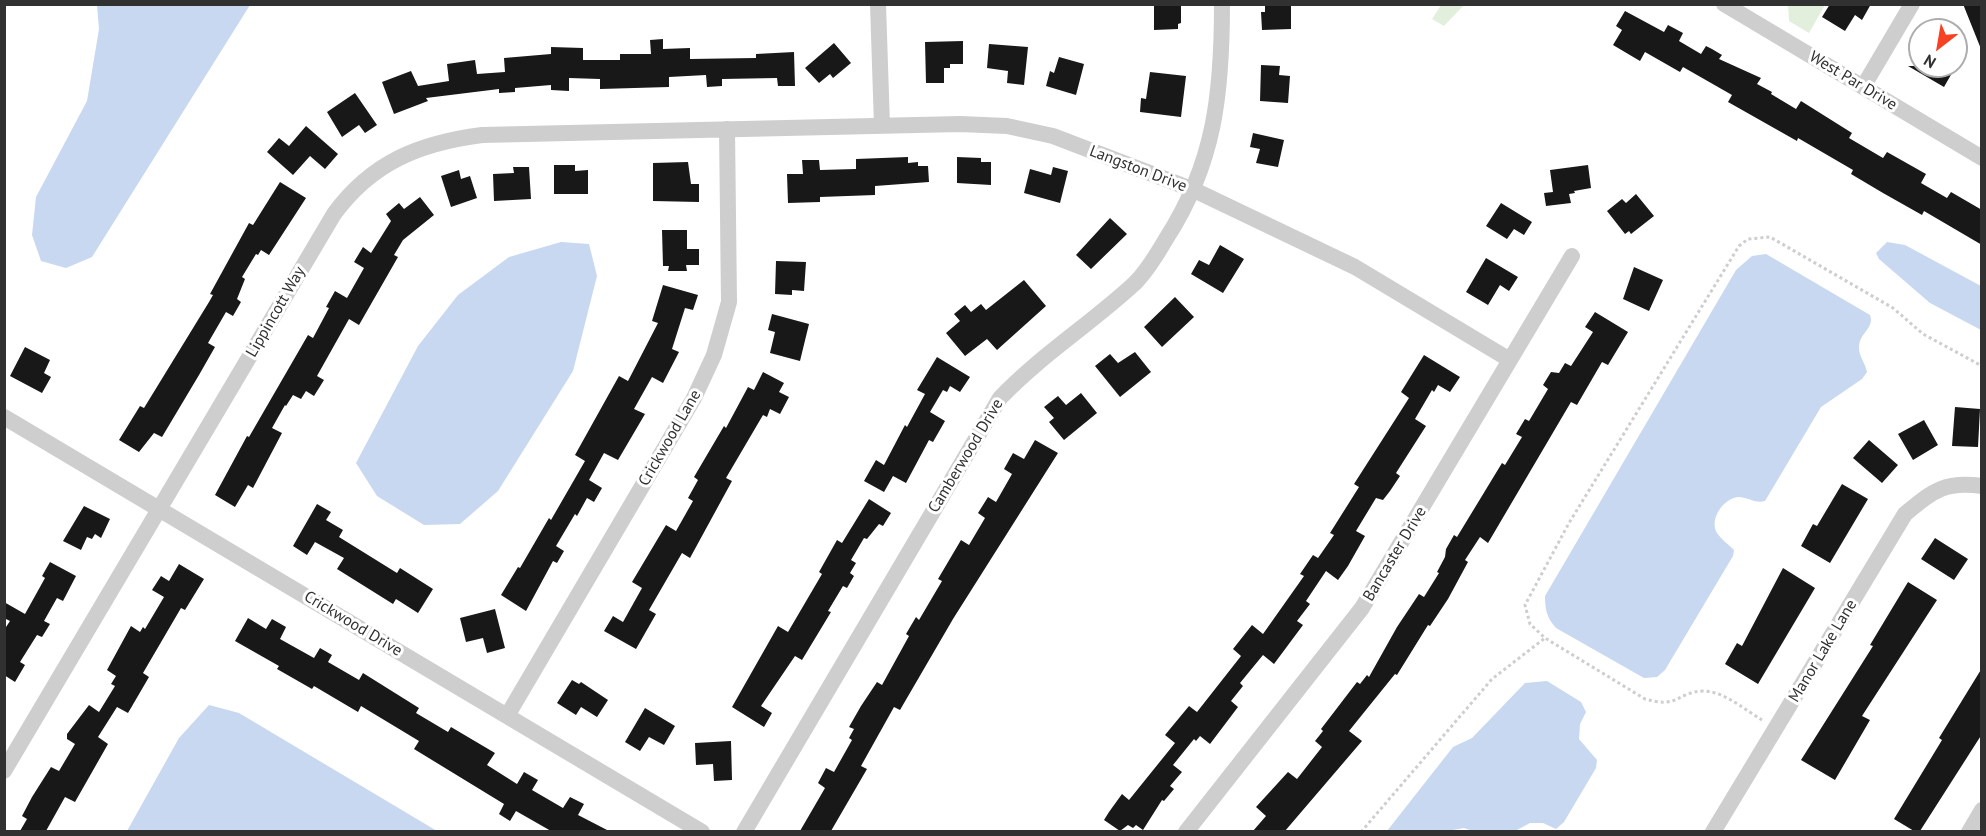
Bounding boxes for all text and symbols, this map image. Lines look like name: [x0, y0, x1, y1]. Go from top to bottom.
north arrow: [1908, 18, 1968, 78]
street label: West Par Drive: [1806, 47, 1900, 115]
text: N: [1920, 50, 1939, 73]
street label: Langston Drive: [1087, 142, 1189, 196]
street label: Lippincott Way: [242, 263, 310, 361]
street label: Crickwood Lane: [635, 386, 705, 490]
street label: Camberwood Drive: [924, 396, 1008, 516]
street label: Bancaster Drive: [1359, 503, 1431, 605]
street label: Crickwood Drive: [301, 587, 405, 661]
street label: Manor Lake Lane: [1785, 596, 1861, 706]

